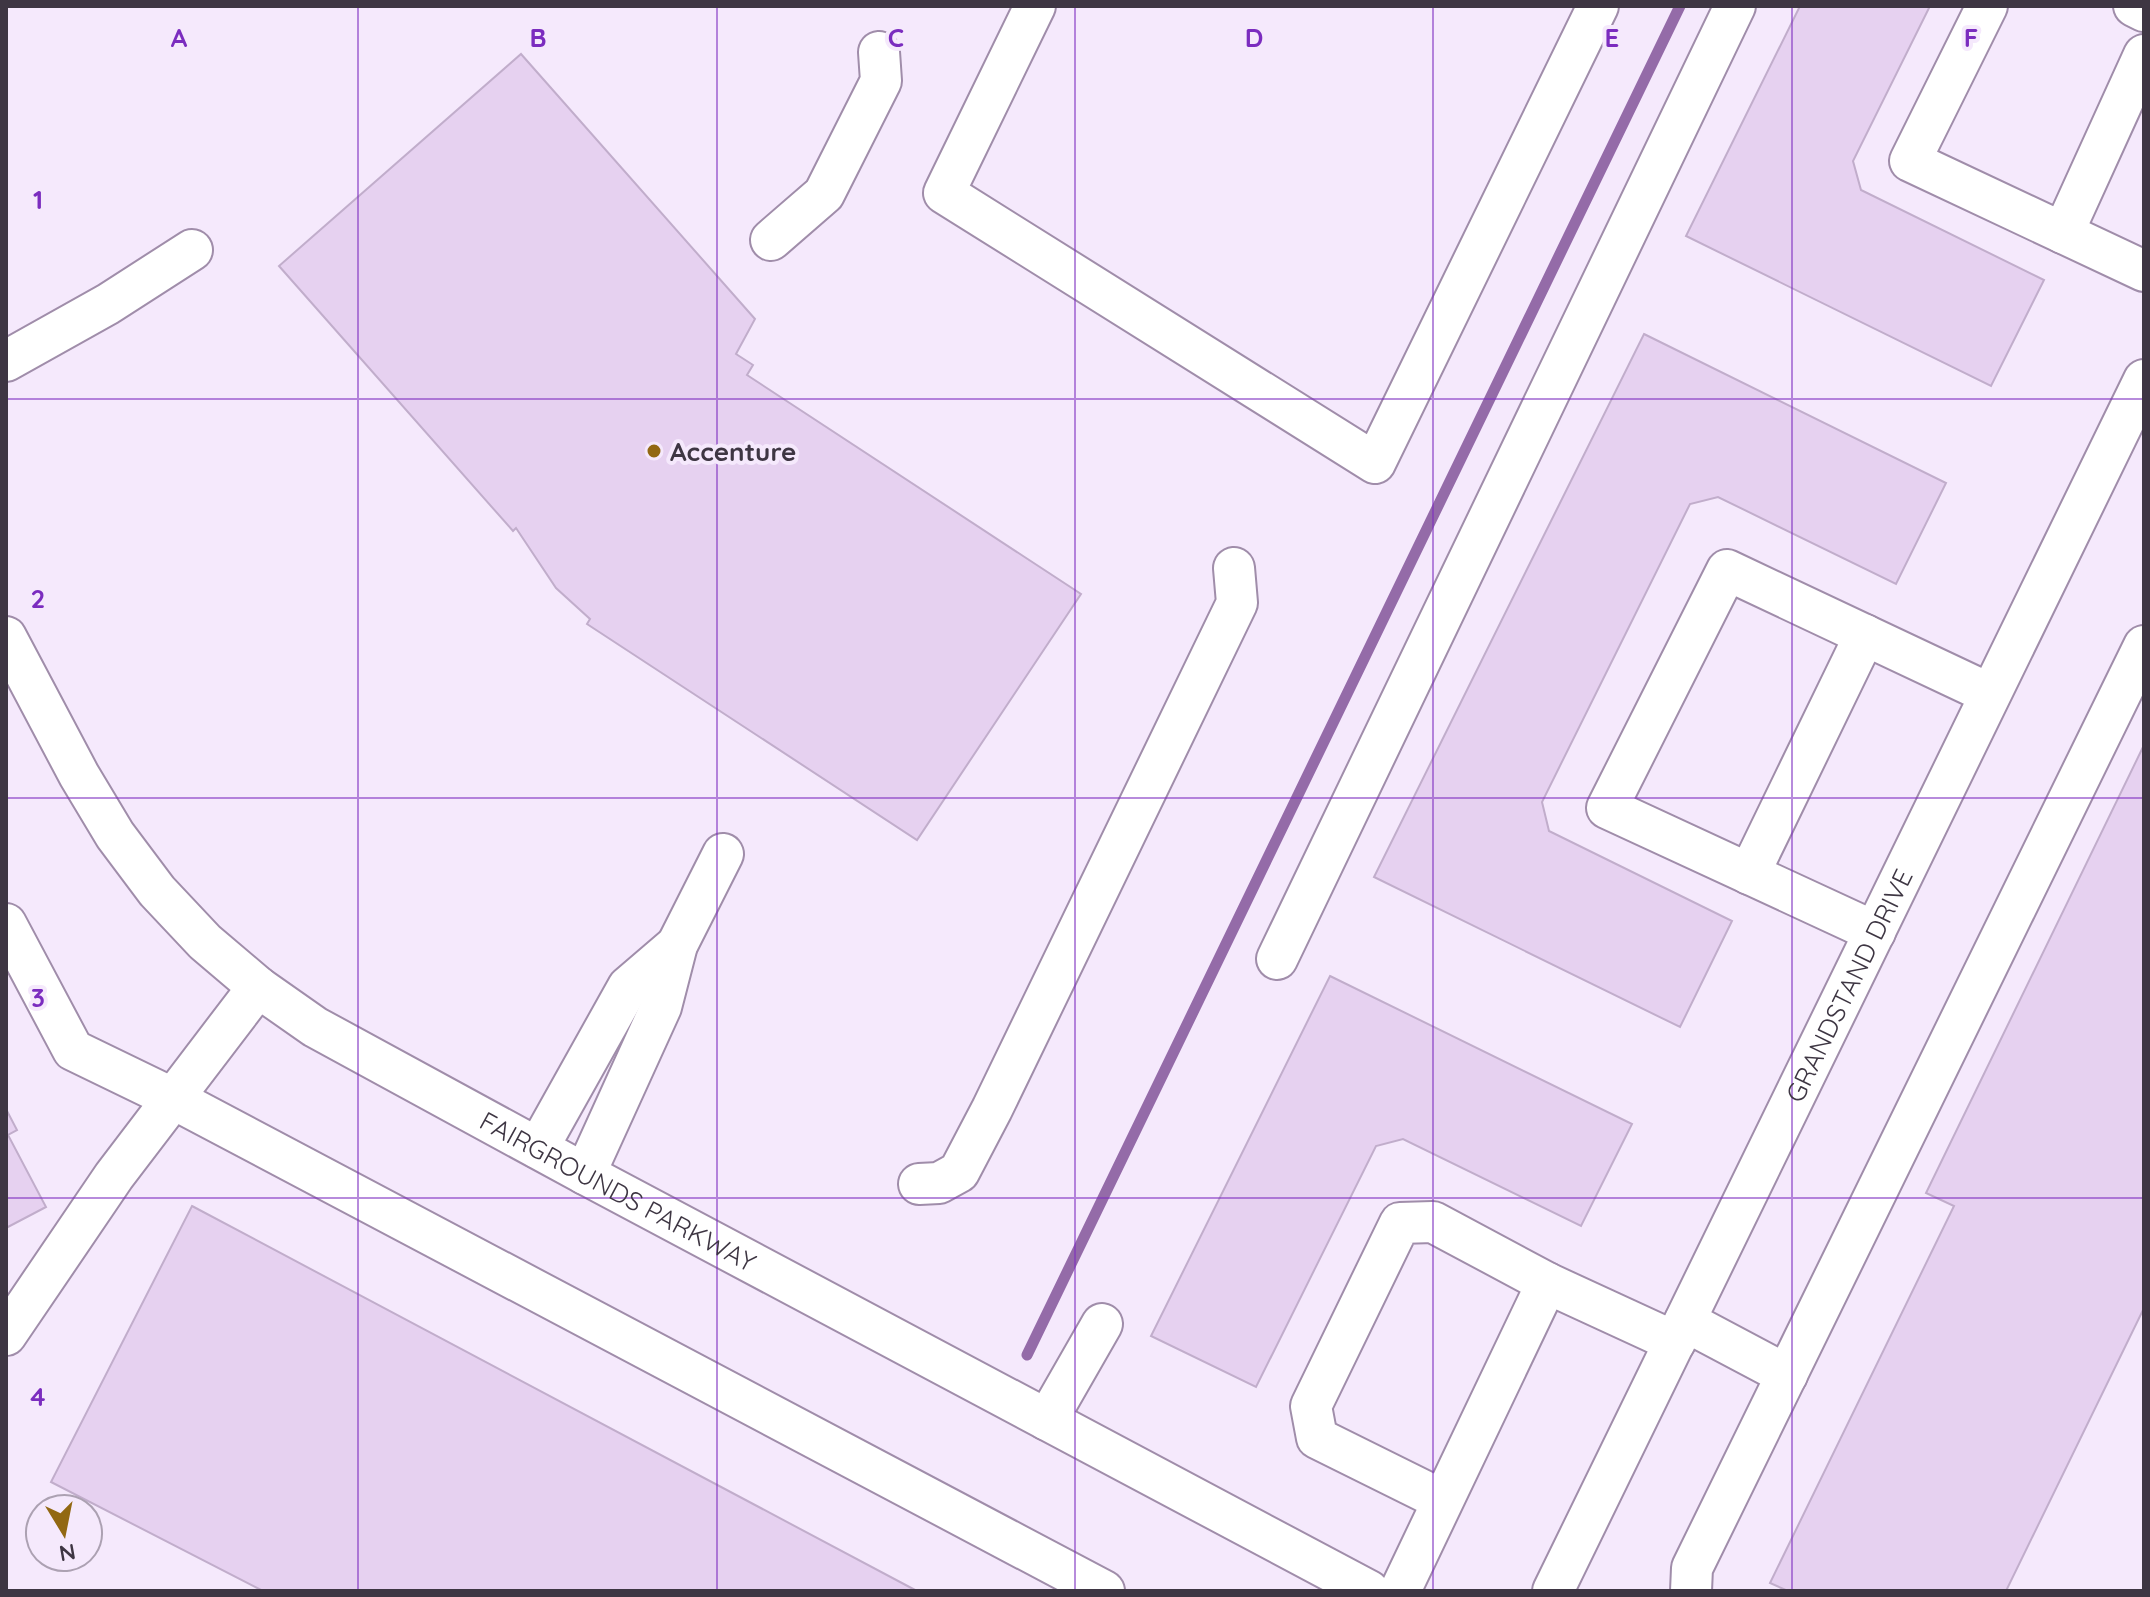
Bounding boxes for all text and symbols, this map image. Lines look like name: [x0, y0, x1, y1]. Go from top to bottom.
text: A: [171, 21, 188, 54]
text: B: [529, 21, 547, 54]
text: C: [888, 21, 904, 54]
text: D: [1245, 21, 1263, 54]
text: E: [1605, 21, 1619, 54]
text: F: [1964, 21, 1978, 54]
text: 1: [33, 183, 43, 216]
place label: Accenture: [670, 435, 796, 468]
marker: Accenture: [645, 442, 663, 460]
text: 2: [31, 582, 45, 615]
street label: GRANDSTAND DRIVE: [1778, 863, 1919, 1107]
text: 3: [31, 981, 45, 1014]
street label: FAIRGROUNDS PARKWAY: [474, 1104, 762, 1279]
text: 4: [30, 1380, 46, 1413]
north arrow: [24, 1493, 104, 1573]
text: N: [57, 1538, 78, 1568]

